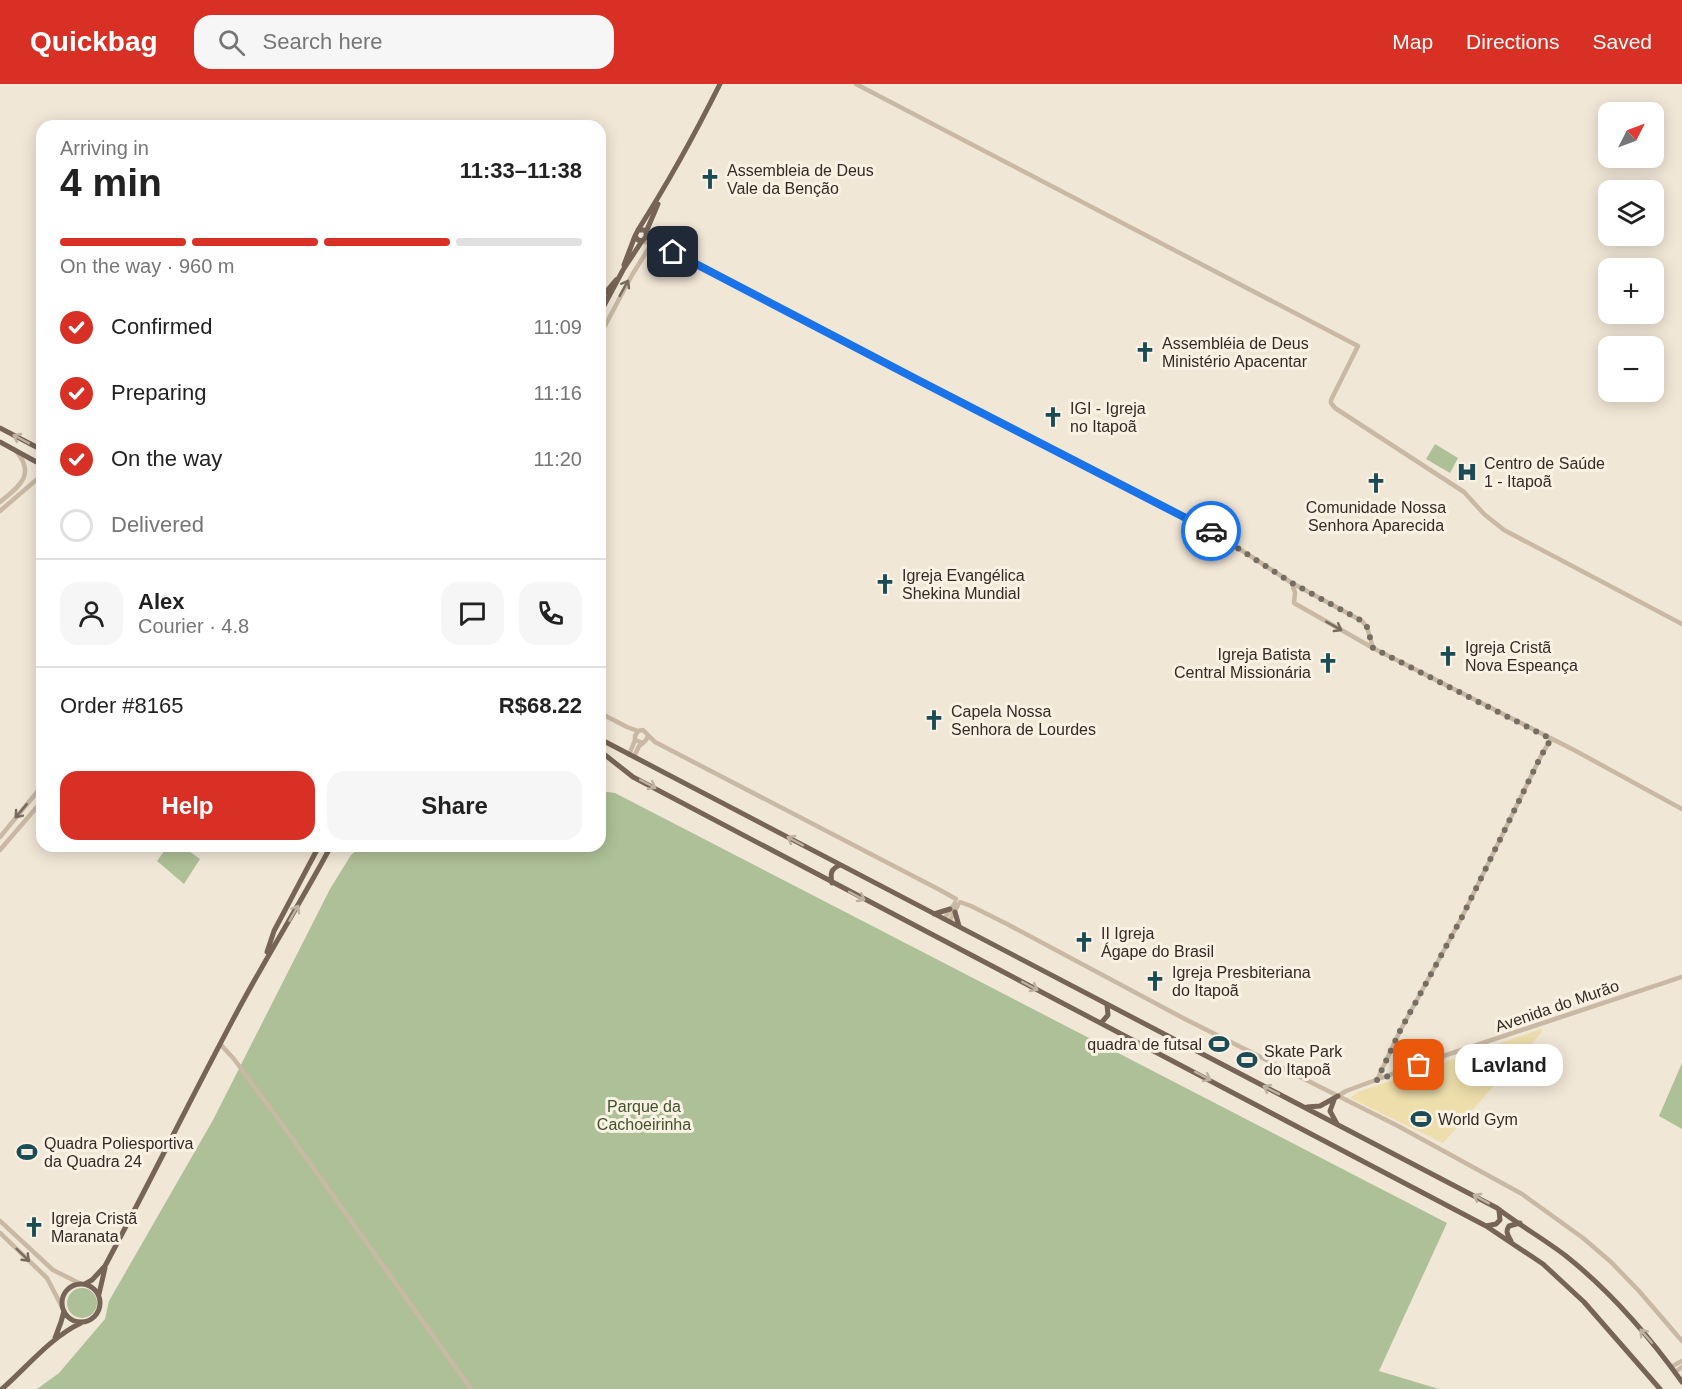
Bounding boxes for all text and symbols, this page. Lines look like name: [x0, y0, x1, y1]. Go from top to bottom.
search box: [194, 15, 614, 69]
text: Quickbag: [30, 26, 158, 57]
icon: search: [215, 26, 248, 59]
text: Search here: [263, 29, 382, 54]
text: Map: [1392, 30, 1433, 53]
text: Directions: [1466, 30, 1559, 53]
text: Saved: [1592, 30, 1652, 53]
north arrow: [1598, 102, 1664, 168]
map controls: [1598, 102, 1664, 402]
text: Arriving in: [60, 137, 149, 159]
text: 11:33–11:38: [460, 158, 582, 183]
text: 4 min: [60, 161, 162, 204]
place label: Assembleia de Deus Vale da Benção: [727, 162, 874, 197]
church icon: Assembleia de Deus Vale da Benção: [698, 167, 722, 191]
button: layers: [1598, 180, 1664, 246]
pin: [647, 226, 698, 277]
icon: home: [656, 235, 689, 268]
text: On the way · 960 m: [60, 255, 235, 277]
button: +: [1598, 258, 1664, 324]
one-way arrow: [618, 280, 630, 297]
icon: check: [60, 311, 93, 344]
text: Confirmed: [111, 314, 212, 339]
text: 11:09: [533, 316, 582, 338]
place label: Assembléia de Deus Ministério Apacentar: [1162, 335, 1309, 370]
button: −: [1598, 336, 1664, 402]
church icon: Assembléia de Deus Ministério Apacentar: [1133, 340, 1157, 364]
icon: check: [60, 377, 93, 410]
text: Preparing: [111, 380, 206, 405]
text: 11:16: [533, 382, 582, 404]
place label: IGI - Igreja no Itapoã: [1070, 400, 1146, 435]
church icon: IGI - Igreja no Itapoã: [1041, 405, 1065, 429]
one-way arrow: [13, 433, 30, 445]
icon: check: [60, 443, 93, 476]
text: On the way: [111, 446, 222, 471]
text: 11:20: [533, 448, 582, 470]
place label: Centro de Saúde 1 - Itapoã: [1484, 455, 1605, 490]
hospital icon: Centro de Saúde 1 - Itapoã: [1455, 460, 1479, 484]
church icon: Comunidade Nossa Senhora Aparecida: [1364, 471, 1388, 495]
place label: Comunidade Nossa Senhora Aparecida: [1306, 499, 1446, 534]
courier: [1181, 501, 1241, 561]
text: Delivered: [111, 512, 204, 537]
icon: car: [1195, 515, 1228, 548]
place label: Igreja Evangélica Shekina Mundial: [902, 567, 1025, 602]
church icon: Igreja Evangélica Shekina Mundial: [873, 572, 897, 596]
button: person: [60, 582, 123, 645]
button: chat: [441, 582, 504, 645]
button: phone: [519, 582, 582, 645]
text: Alex: [138, 589, 184, 614]
text: Courier · 4.8: [138, 615, 249, 637]
one-way arrow: [1325, 620, 1342, 632]
place label: Igreja Cristã Nova Espeança: [1465, 639, 1578, 674]
church icon: Igreja Cristã Nova Espeança: [1436, 644, 1460, 668]
place label: Igreja Batista Central Missionária: [1174, 646, 1311, 681]
church icon: Igreja Batista Central Missionária: [1316, 651, 1340, 675]
text: Order #8165: [60, 693, 184, 718]
text: R$68.22: [499, 693, 582, 718]
place label: Capela Nossa Senhora de Lourdes: [951, 703, 1096, 738]
church icon: Capela Nossa Senhora de Lourdes: [922, 708, 946, 732]
button: Help: [60, 771, 315, 840]
button: Share: [327, 771, 582, 840]
one-way arrow: [639, 778, 656, 790]
one-way arrow: [14, 803, 28, 818]
one-way arrow: [787, 835, 805, 846]
one-way arrow: [848, 890, 866, 902]
one-way arrow: [289, 904, 300, 922]
place label: II Igreja Ágape do Brasil: [1101, 925, 1214, 960]
church icon: II Igreja Ágape do Brasil: [1072, 930, 1096, 954]
place label: Igreja Presbiteriana do Itapoã: [1172, 964, 1311, 999]
church icon: Igreja Presbiteriana do Itapoã: [1143, 969, 1167, 993]
street label: Avenida do Murão: [1493, 977, 1621, 1035]
one-way arrow: [1021, 980, 1038, 992]
sports icon: quadra de futsal: [1207, 1032, 1231, 1056]
place label: quadra de futsal: [1087, 1036, 1202, 1053]
pin: [1393, 1039, 1444, 1090]
place label: Skate Park do Itapoã: [1264, 1043, 1343, 1078]
callout: Lavland: [1455, 1044, 1563, 1086]
sports icon: Skate Park do Itapoã: [1235, 1048, 1259, 1072]
icon: bag: [1402, 1048, 1435, 1081]
text: Lavland: [1471, 1054, 1547, 1076]
one-way arrow: [1194, 1070, 1211, 1082]
one-way arrow: [1262, 1083, 1280, 1095]
park label: Parque da Cachoeirinha: [597, 1098, 691, 1133]
sports icon: World Gym: [1409, 1107, 1433, 1131]
place label: World Gym: [1438, 1111, 1518, 1128]
place label: Quadra Poliesportiva da Quadra 24: [44, 1135, 194, 1170]
sports icon: Quadra Poliesportiva da Quadra 24: [15, 1140, 39, 1164]
one-way arrow: [1473, 1193, 1490, 1205]
place label: Igreja Cristã Maranata: [51, 1210, 137, 1245]
church icon: Igreja Cristã Maranata: [22, 1215, 46, 1239]
one-way arrow: [15, 1248, 30, 1262]
one-way arrow: [1639, 1329, 1653, 1344]

